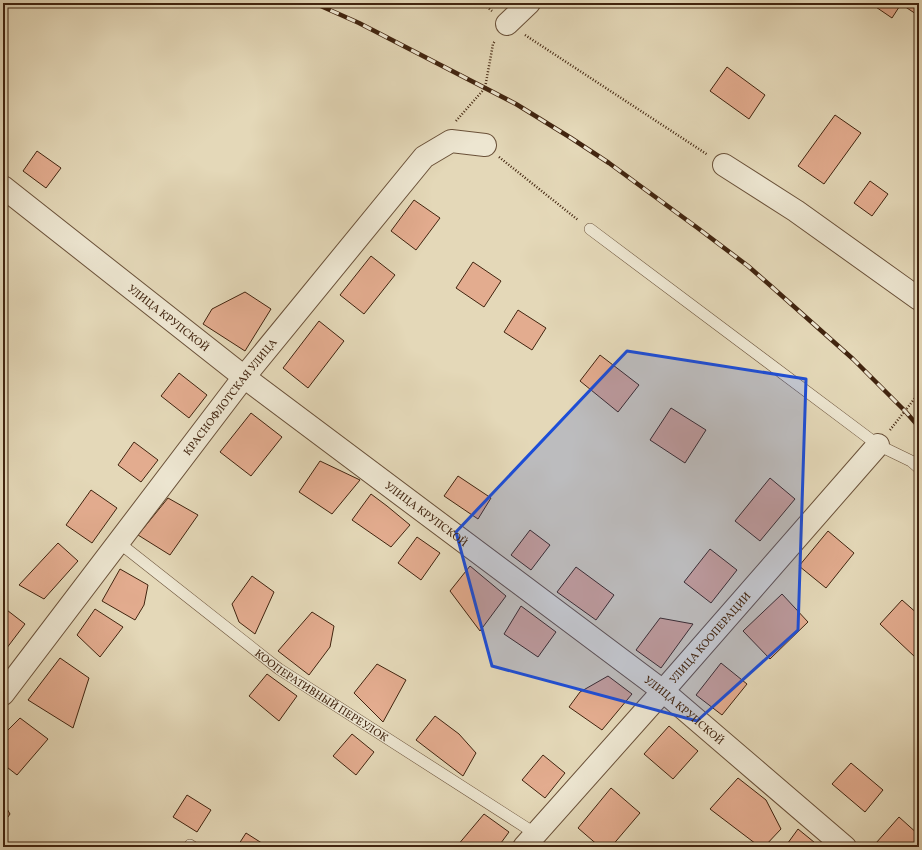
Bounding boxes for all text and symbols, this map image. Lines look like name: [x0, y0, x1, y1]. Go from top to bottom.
street label: УЛИЦА КРУПСКОЙ: [124, 282, 212, 356]
street label: КРАСНОФЛОТСКАЯ УЛИЦА: [181, 336, 282, 459]
street label: УЛИЦА КРУПСКОЙ: [381, 479, 470, 551]
street label: УЛИЦА КООПЕРАЦИИ: [667, 589, 755, 688]
street label: КООПЕРАТИВНЫЙ ПЕРЕУЛОК: [251, 647, 391, 746]
street label: УЛИЦА КРУПСКОЙ: [640, 673, 727, 749]

